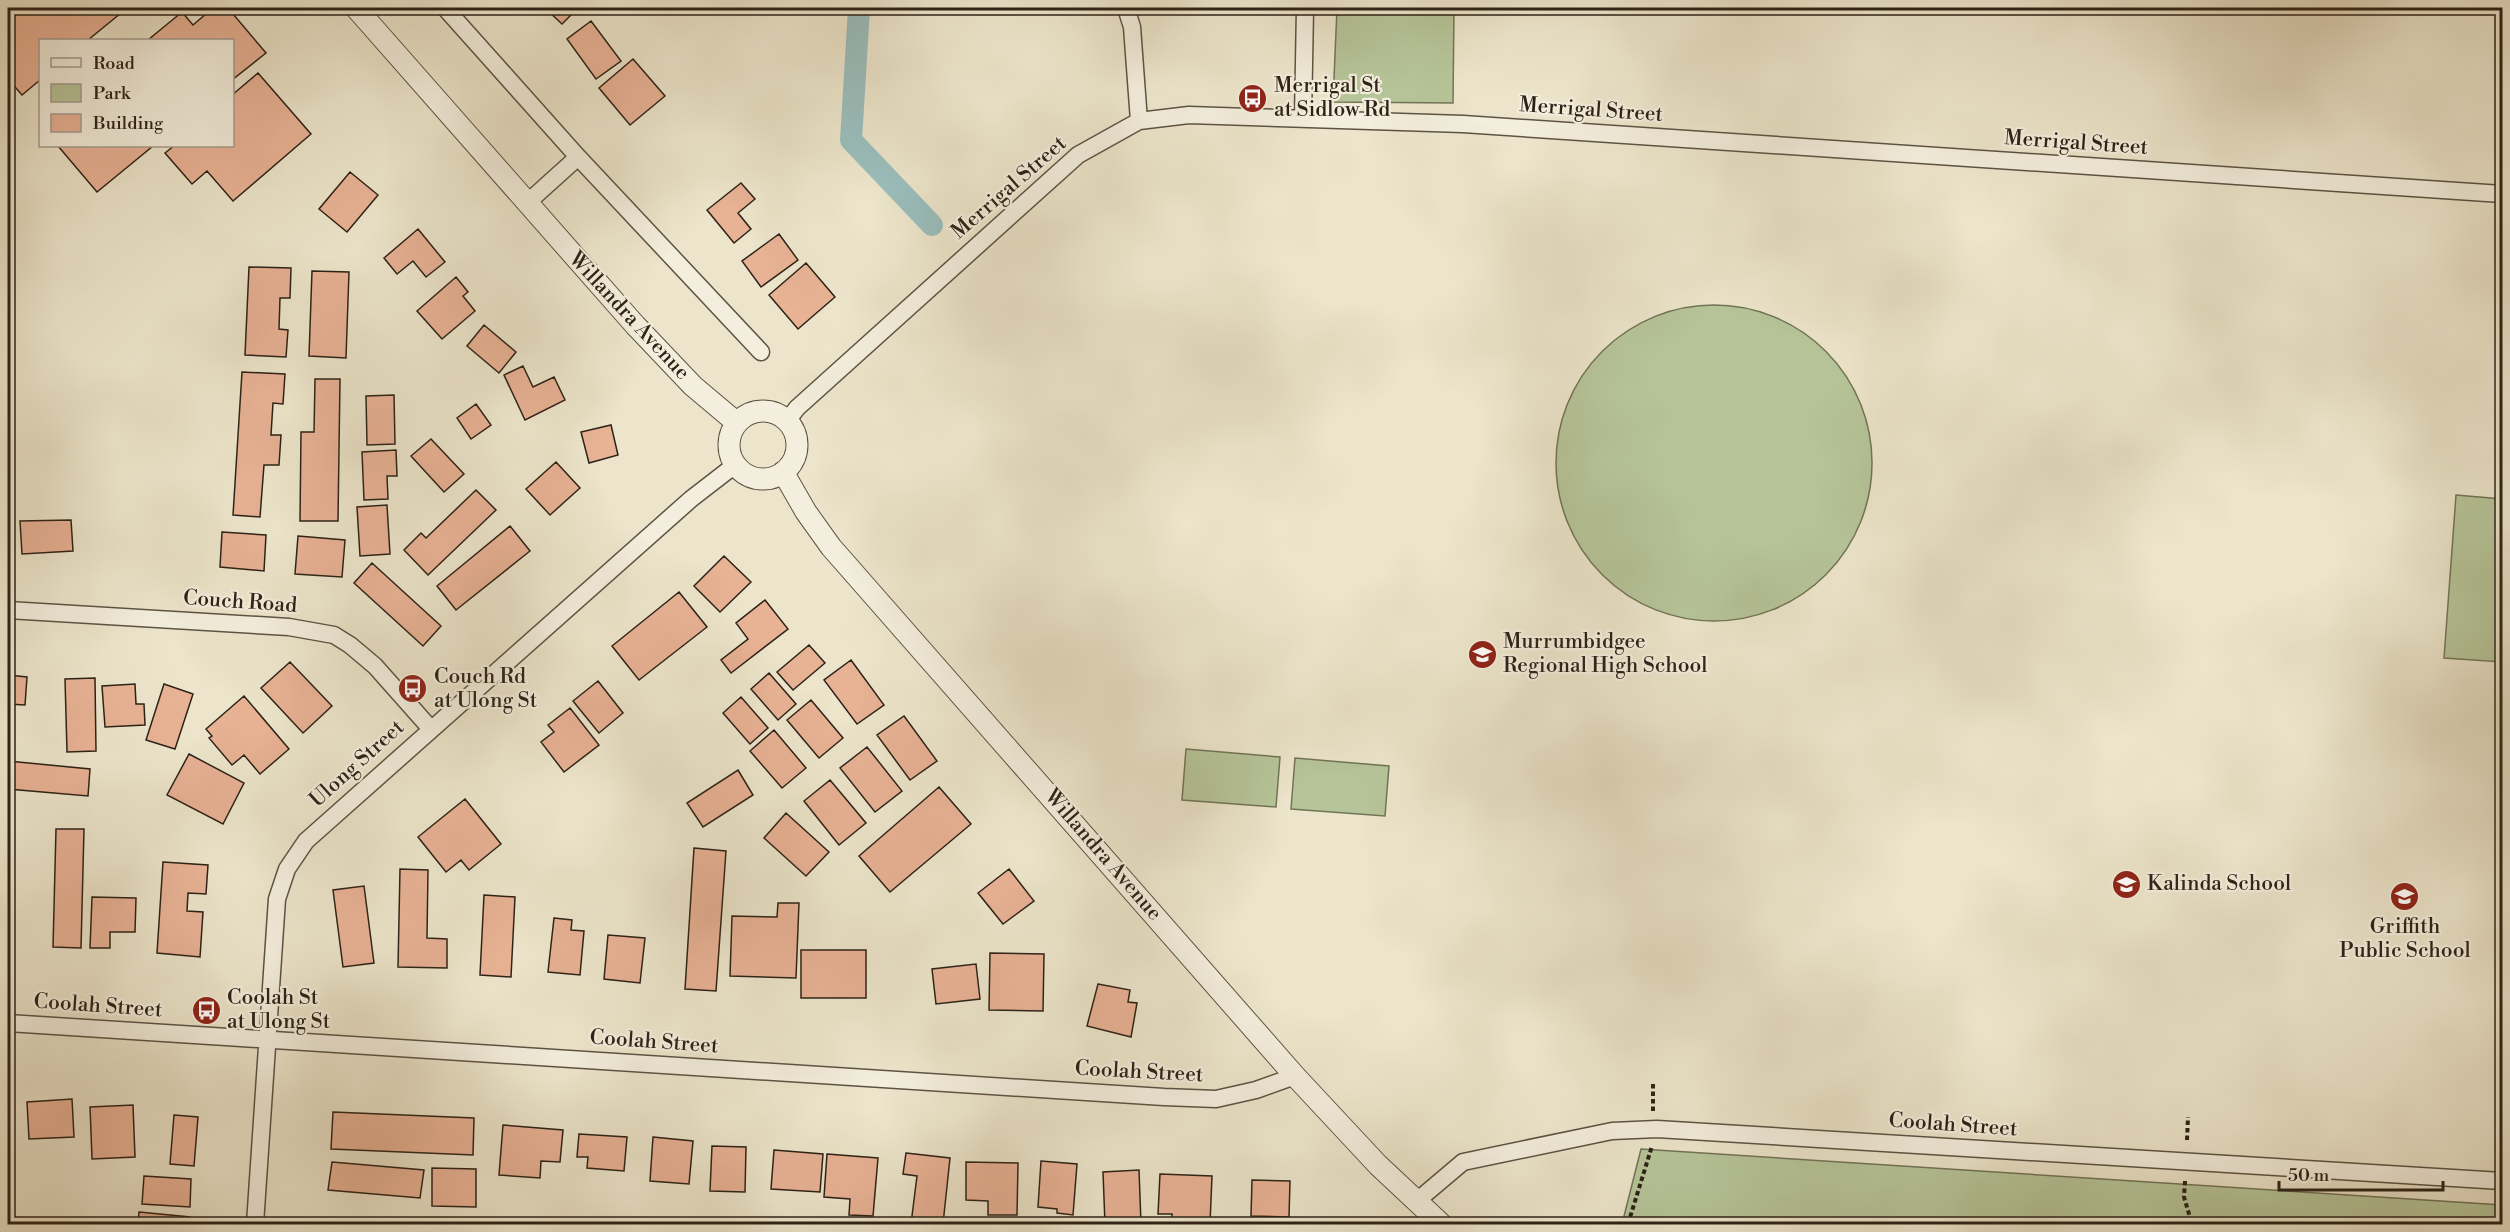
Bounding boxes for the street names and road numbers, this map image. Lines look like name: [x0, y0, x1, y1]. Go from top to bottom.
street label: Merrigal Street: [1518, 92, 1664, 128]
street label: Merrigal Street: [2003, 125, 2149, 161]
street label: Merrigal Street: [946, 131, 1072, 245]
street label: Willandra Avenue: [562, 246, 695, 386]
street label: Couch Road: [182, 585, 298, 619]
street label: Ulong Street: [304, 714, 410, 813]
street label: Willandra Avenue: [1038, 783, 1167, 926]
street label: Coolah Street: [33, 989, 164, 1023]
street label: Coolah Street: [589, 1025, 720, 1059]
street label: Coolah Street: [1074, 1056, 1205, 1088]
street label: Coolah Street: [1888, 1108, 2019, 1142]

